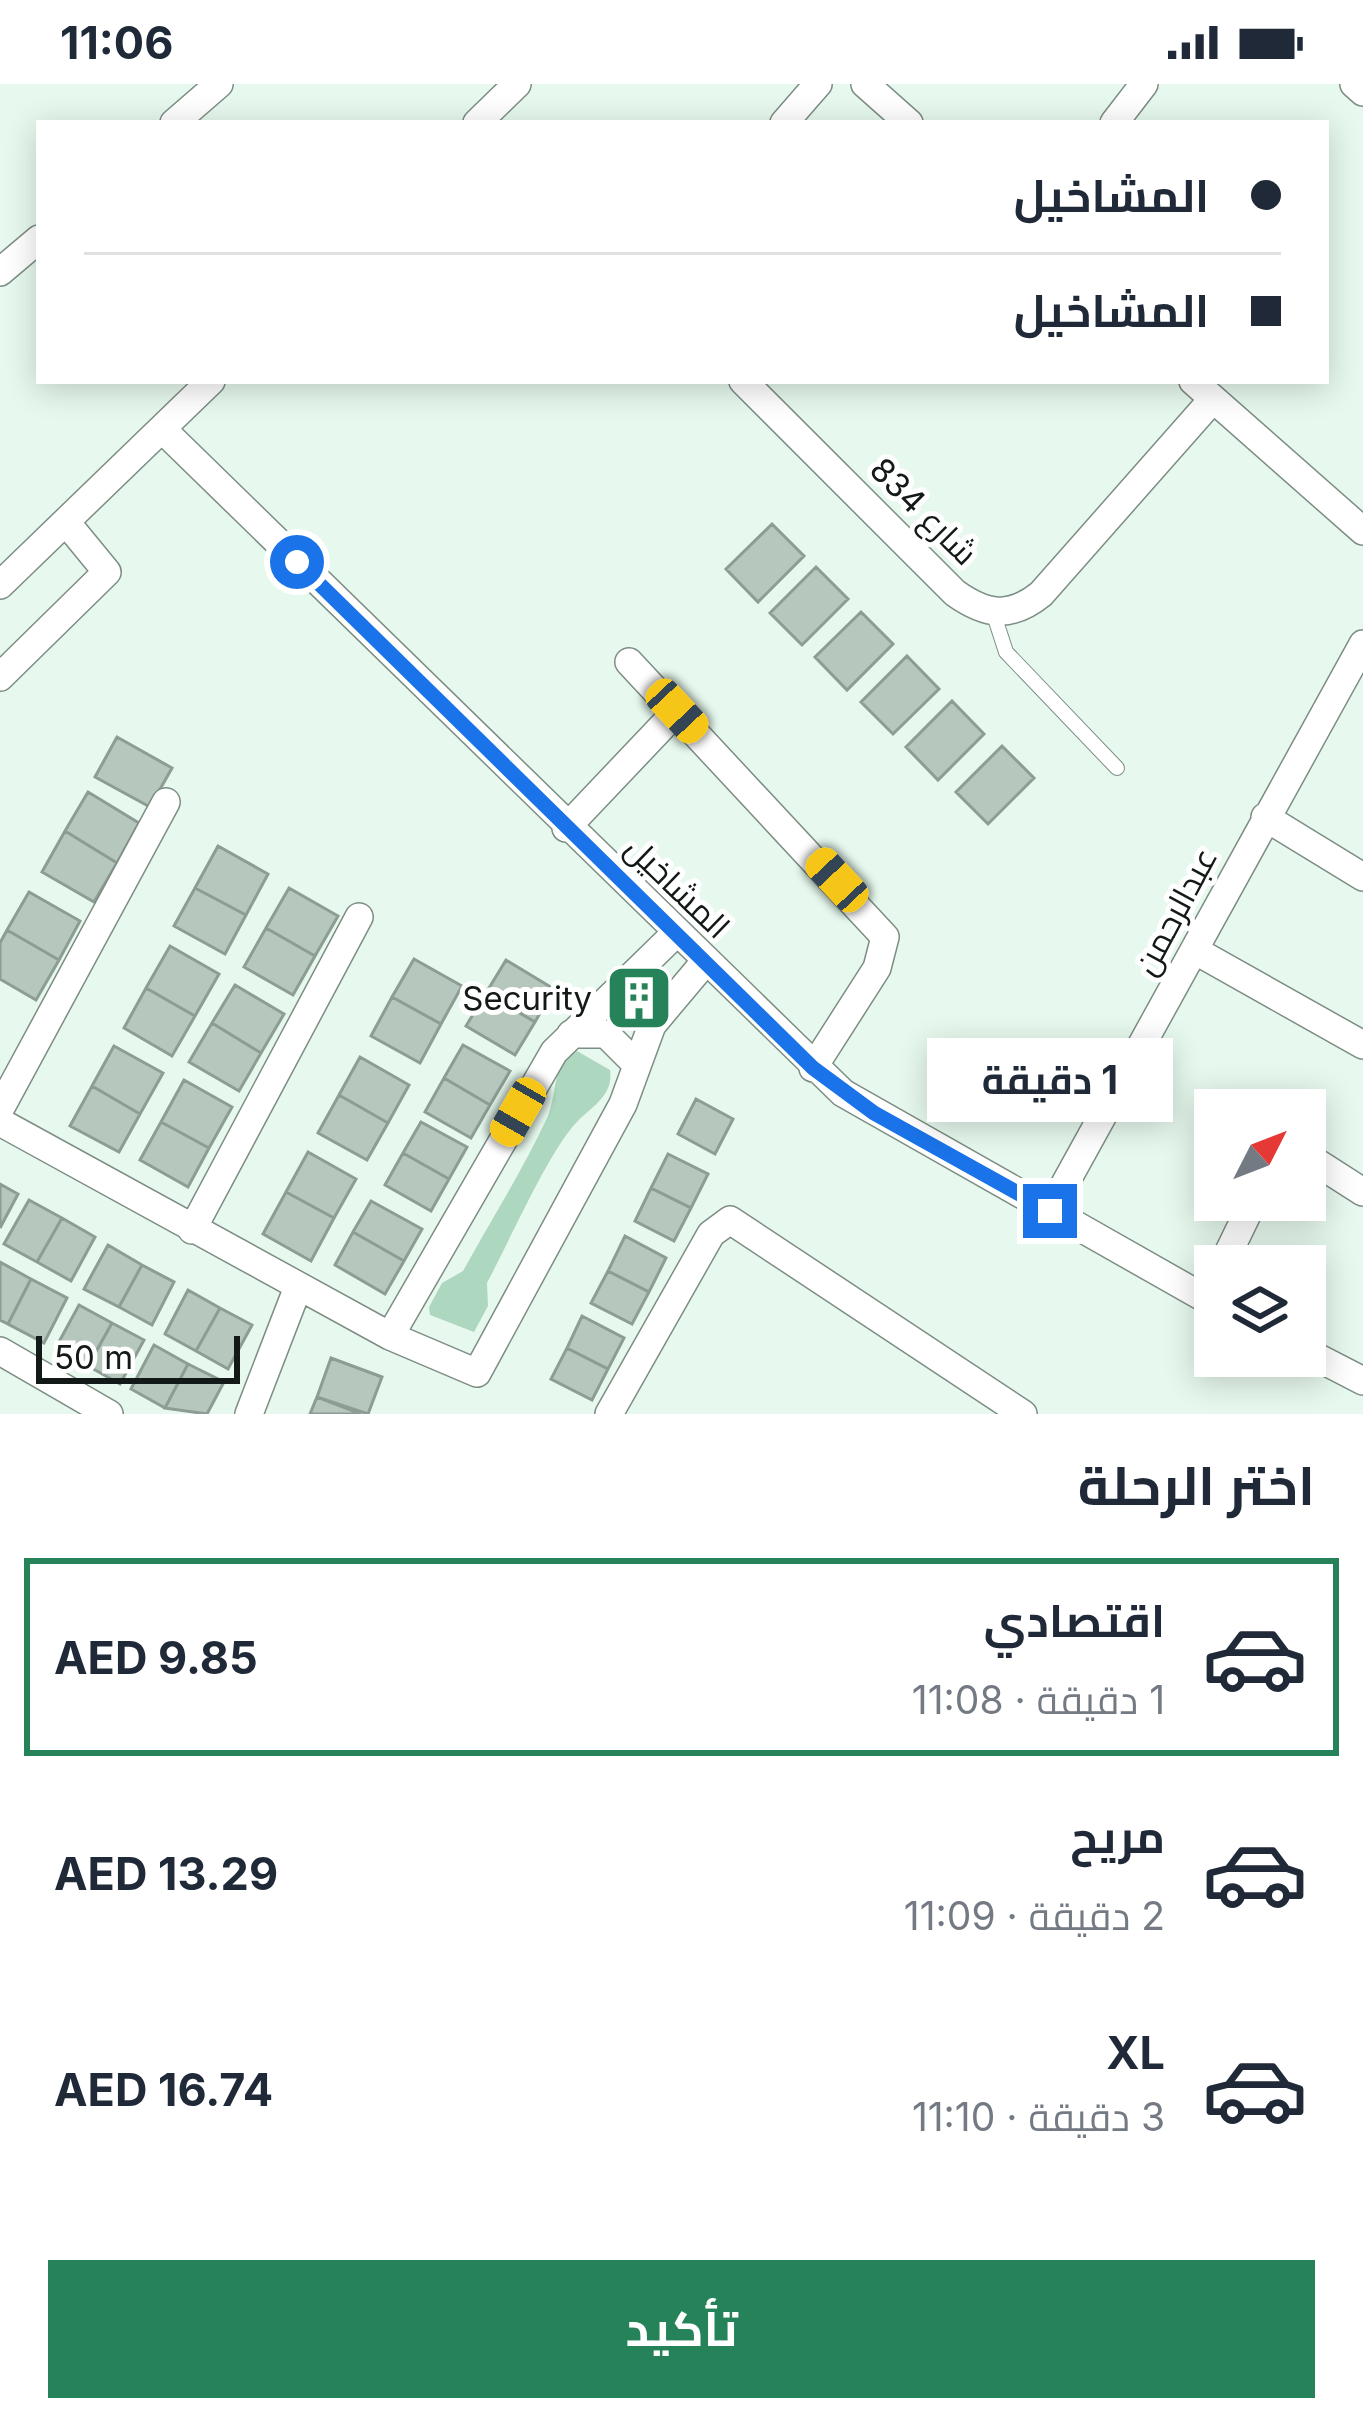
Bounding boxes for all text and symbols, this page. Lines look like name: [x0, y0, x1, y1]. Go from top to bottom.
text: 11:06: [60, 15, 173, 70]
text: المشاخيل: [1014, 168, 1209, 223]
text: المشاخيل: [1014, 283, 1209, 338]
street label: شارع 834: [860, 449, 986, 575]
route start: [270, 535, 324, 589]
car: [639, 672, 715, 750]
street label: المشاخيل: [617, 828, 738, 947]
car: [799, 841, 875, 919]
street label: عبدالرحمن: [1125, 841, 1226, 982]
building icon: Security: [604, 963, 674, 1033]
place label: Security: [462, 978, 592, 1018]
callout: 1 دقيقة: [927, 1037, 1173, 1121]
text: 1 دقيقة: [982, 1056, 1118, 1103]
car: [484, 1072, 552, 1152]
north arrow: [1194, 1089, 1326, 1221]
map controls: [1194, 1089, 1326, 1377]
route end: [1023, 1184, 1077, 1238]
button: layers: [1194, 1245, 1326, 1377]
scale bar: [36, 1330, 240, 1383]
text: 50 m: [54, 1337, 133, 1377]
text: اختر الرحلة: [1078, 1453, 1315, 1518]
text: اقتصادي: [984, 1593, 1165, 1648]
icon: car: [1201, 1603, 1309, 1711]
text: AED 9.85: [54, 1630, 258, 1685]
text: 1 دقيقة · 11:08: [912, 1676, 1165, 1723]
text: مريح: [1070, 1809, 1165, 1864]
icon: car: [1201, 1819, 1309, 1927]
text: AED 13.29: [54, 1846, 278, 1901]
text: 2 دقيقة · 11:09: [904, 1892, 1165, 1939]
text: XL: [1106, 2025, 1165, 2080]
icon: car: [1201, 2035, 1309, 2143]
text: AED 16.74: [54, 2062, 273, 2117]
text: 3 دقيقة · 11:10: [912, 2093, 1165, 2140]
button: تأكيد: [48, 2260, 1315, 2398]

